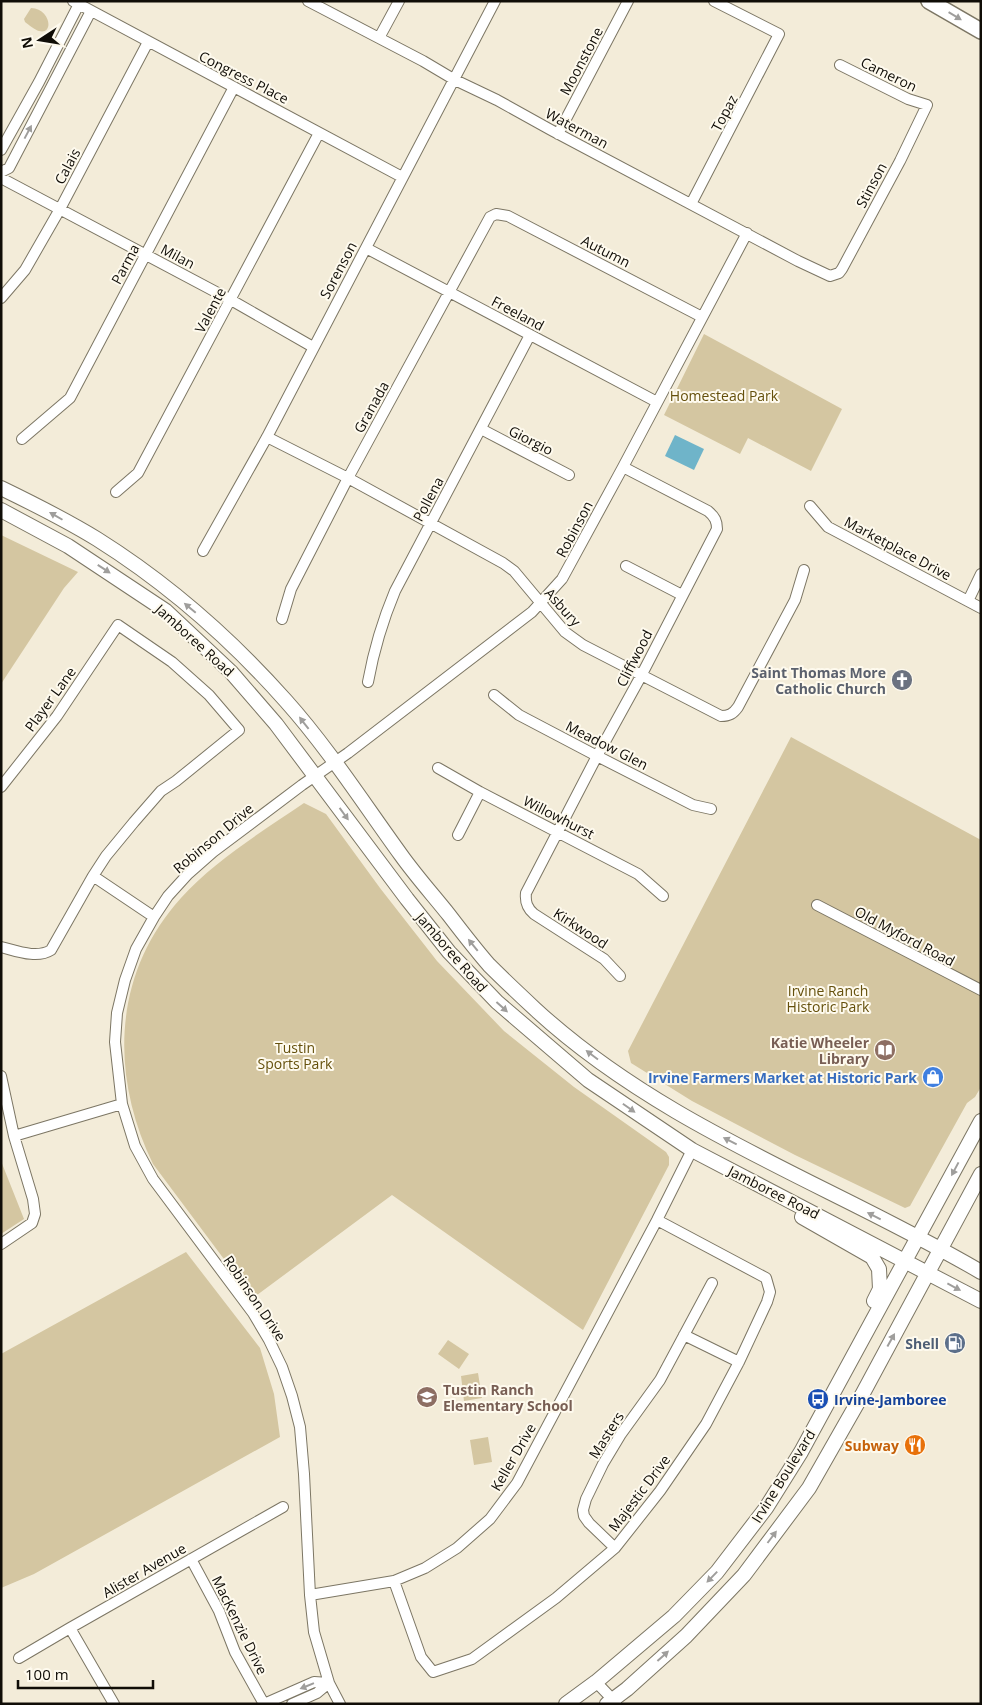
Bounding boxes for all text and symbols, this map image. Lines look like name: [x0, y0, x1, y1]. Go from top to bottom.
one-way arrow: [949, 11, 962, 20]
north arrow: [15, 15, 65, 65]
street label: Moonstone: [555, 24, 607, 98]
text: N: [16, 35, 37, 50]
street label: Congress Place: [196, 46, 292, 108]
street label: Cameron: [858, 52, 920, 96]
street label: Topaz: [706, 91, 742, 135]
street label: Waterman: [542, 104, 612, 152]
one-way arrow: [24, 125, 32, 140]
street label: Calais: [50, 144, 84, 187]
street label: Stinson: [851, 159, 891, 211]
street label: Autumn: [578, 231, 634, 271]
street label: Sorenson: [315, 238, 361, 302]
street label: Milan: [158, 239, 198, 273]
street label: Parma: [107, 241, 143, 287]
street label: Valente: [190, 284, 230, 336]
street label: Freeland: [488, 291, 548, 335]
street label: Granada: [349, 378, 393, 436]
park label: Homestead Park: [670, 386, 779, 405]
street label: Giorgio: [506, 421, 556, 459]
street label: Pollena: [408, 473, 448, 525]
street label: Robinson: [551, 497, 597, 561]
one-way arrow: [50, 512, 63, 521]
street label: Marketplace Drive: [841, 512, 955, 584]
one-way arrow: [98, 564, 111, 574]
street label: Asbury: [541, 584, 586, 631]
street label: Jamboree Road: [150, 598, 239, 681]
one-way arrow: [184, 603, 196, 614]
street label: Cliffwood: [612, 626, 656, 690]
street label: Player Lane: [20, 663, 80, 735]
place label: Saint Thomas More Catholic Church: [751, 663, 886, 698]
church icon: Saint Thomas More Catholic Church: [890, 668, 914, 692]
street label: Meadow Glen: [563, 716, 651, 774]
one-way arrow: [299, 717, 310, 730]
street label: Willowhurst: [520, 791, 598, 843]
street label: Robinson Drive: [169, 799, 257, 877]
one-way arrow: [339, 807, 349, 821]
street label: Old Myford Road: [852, 902, 958, 970]
street label: Kirkwood: [550, 903, 612, 953]
street label: Jamboree Road: [411, 907, 492, 996]
one-way arrow: [468, 939, 479, 952]
park label: Irvine Ranch Historic Park: [787, 981, 870, 1016]
one-way arrow: [496, 1001, 508, 1013]
place label: Katie Wheeler Library: [771, 1033, 870, 1068]
park label: Tustin Sports Park: [258, 1038, 333, 1073]
library icon: Katie Wheeler Library: [873, 1038, 897, 1062]
one-way arrow: [586, 1050, 599, 1061]
shop icon: Irvine Farmers Market at Historic Park: [921, 1065, 945, 1089]
place label: Irvine Farmers Market at Historic Park: [648, 1068, 917, 1087]
one-way arrow: [622, 1103, 636, 1113]
one-way arrow: [723, 1137, 737, 1145]
street label: Jamboree Road: [723, 1160, 823, 1223]
one-way arrow: [951, 1161, 959, 1176]
one-way arrow: [867, 1211, 882, 1220]
street label: Robinson Drive: [219, 1252, 291, 1345]
one-way arrow: [947, 1283, 961, 1291]
fuel station icon: Shell: [943, 1331, 967, 1355]
one-way arrow: [887, 1333, 895, 1347]
place label: Shell: [905, 1334, 939, 1353]
place label: Tustin Ranch Elementary School: [443, 1380, 573, 1415]
school or university icon: Tustin Ranch Elementary School: [415, 1385, 439, 1409]
bus stop icon: Irvine-Jamboree: [806, 1387, 830, 1411]
place label: Irvine-Jamboree: [834, 1390, 946, 1409]
street label: Masters: [584, 1408, 628, 1462]
street label: Keller Drive: [486, 1420, 540, 1494]
street label: Irvine Boulevard: [747, 1426, 819, 1526]
restaurant icon: Subway: [903, 1433, 927, 1457]
place label: Subway: [845, 1436, 899, 1455]
street label: Majestic Drive: [604, 1451, 674, 1535]
one-way arrow: [767, 1530, 777, 1544]
street label: Alister Avenue: [99, 1538, 189, 1602]
one-way arrow: [706, 1571, 718, 1583]
street label: MacKenzie Drive: [208, 1572, 272, 1678]
one-way arrow: [656, 1651, 669, 1662]
scale bar: [18, 1658, 152, 1690]
text: 100 m: [25, 1664, 69, 1684]
one-way arrow: [300, 1682, 314, 1690]

